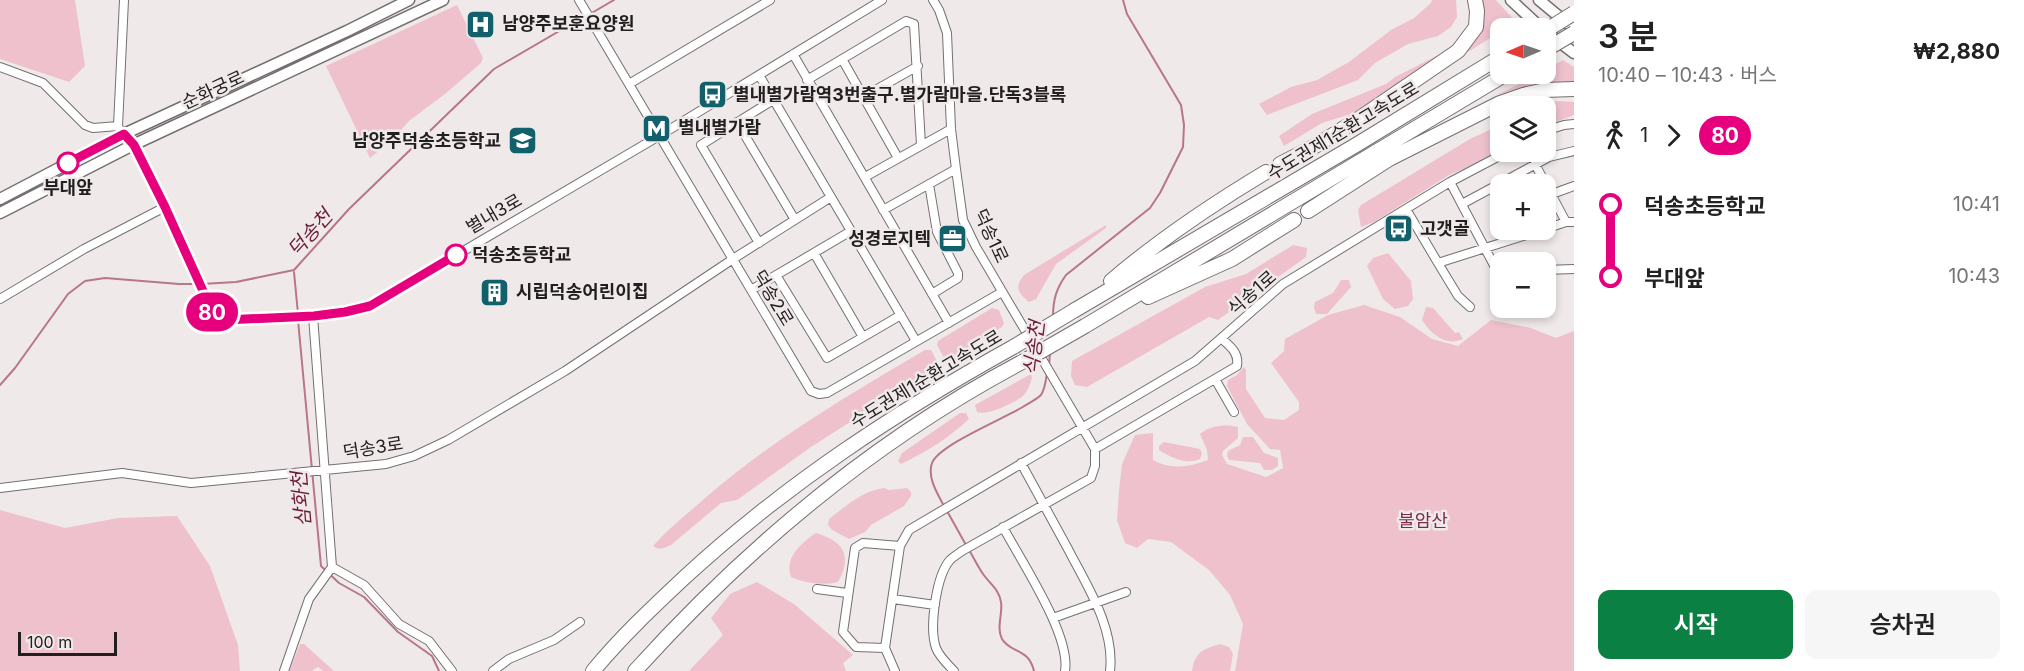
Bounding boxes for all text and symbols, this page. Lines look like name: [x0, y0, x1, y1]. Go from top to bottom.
hospital icon: 남양주보훈요양원: [465, 8, 497, 40]
place label: 남양주보훈요양원: [502, 13, 634, 34]
text: 3 분: [1598, 16, 1658, 56]
north arrow: [1490, 18, 1556, 84]
map controls: [1490, 18, 1556, 318]
text: ₩2,880: [1913, 38, 2000, 64]
text: 10:40 – 10:43 · 버스: [1598, 63, 1777, 87]
street label: 순화궁로: [178, 66, 247, 113]
street label: 수도권제1순환고속도로: [1263, 77, 1422, 184]
bus stop icon: 별내별가람역3번출구.별가람마을.단독3블록: [696, 79, 728, 111]
place label: 별내별가람역3번출구.별가람마을.단독3블록: [733, 84, 1066, 105]
button: layers: [1490, 96, 1556, 162]
metro station icon: 별내별가람: [641, 112, 673, 144]
place label: 별내별가람: [678, 117, 761, 138]
icon: walk: [1598, 119, 1631, 152]
icon: forward: [1657, 119, 1690, 152]
text: 1: [1640, 123, 1648, 147]
text: 80: [1711, 123, 1739, 148]
school or university icon: 남양주덕송초등학교: [506, 125, 538, 157]
place label: 남양주덕송초등학교: [352, 130, 501, 151]
marker: 부대앞: [57, 152, 79, 174]
button: +: [1490, 174, 1556, 240]
place label: 부대앞: [43, 177, 93, 198]
street label: 별내3로: [462, 189, 525, 238]
text: 10:41: [1953, 192, 2000, 216]
text: 덕송초등학교: [1644, 193, 1765, 219]
water label: 덕송천: [283, 203, 339, 262]
street label: 덕송1로: [970, 206, 1013, 266]
bus stop icon: 고갯골: [1383, 213, 1415, 245]
place label: 고갯골: [1420, 218, 1470, 239]
office icon: 성경로지텍: [936, 223, 968, 255]
place label: 성경로지텍: [848, 228, 931, 249]
marker: 덕송초등학교: [445, 244, 467, 266]
place label: 덕송초등학교: [472, 244, 571, 265]
button: −: [1490, 252, 1556, 318]
text: 10:43: [1948, 264, 2000, 288]
text: 부대앞: [1644, 265, 1705, 291]
street label: 덕송2로: [749, 266, 798, 329]
street label: 식송1로: [1223, 266, 1280, 319]
building icon: 시립덕송어린이집: [479, 276, 511, 308]
place label: 시립덕송어린이집: [516, 281, 648, 302]
line badge: 80: [185, 292, 239, 332]
text: 80: [198, 300, 226, 325]
water label: 식송천: [1019, 317, 1050, 377]
street label: 수도권제1순환고속도로: [846, 325, 1005, 432]
street label: 덕송3로: [341, 432, 405, 463]
water label: 삼화천: [286, 468, 315, 528]
park label: 불암산: [1398, 510, 1448, 531]
button: 시작: [1598, 590, 1793, 659]
button: 승차권: [1805, 590, 2000, 659]
scale bar: [18, 629, 117, 656]
text: 100 m: [27, 632, 72, 652]

